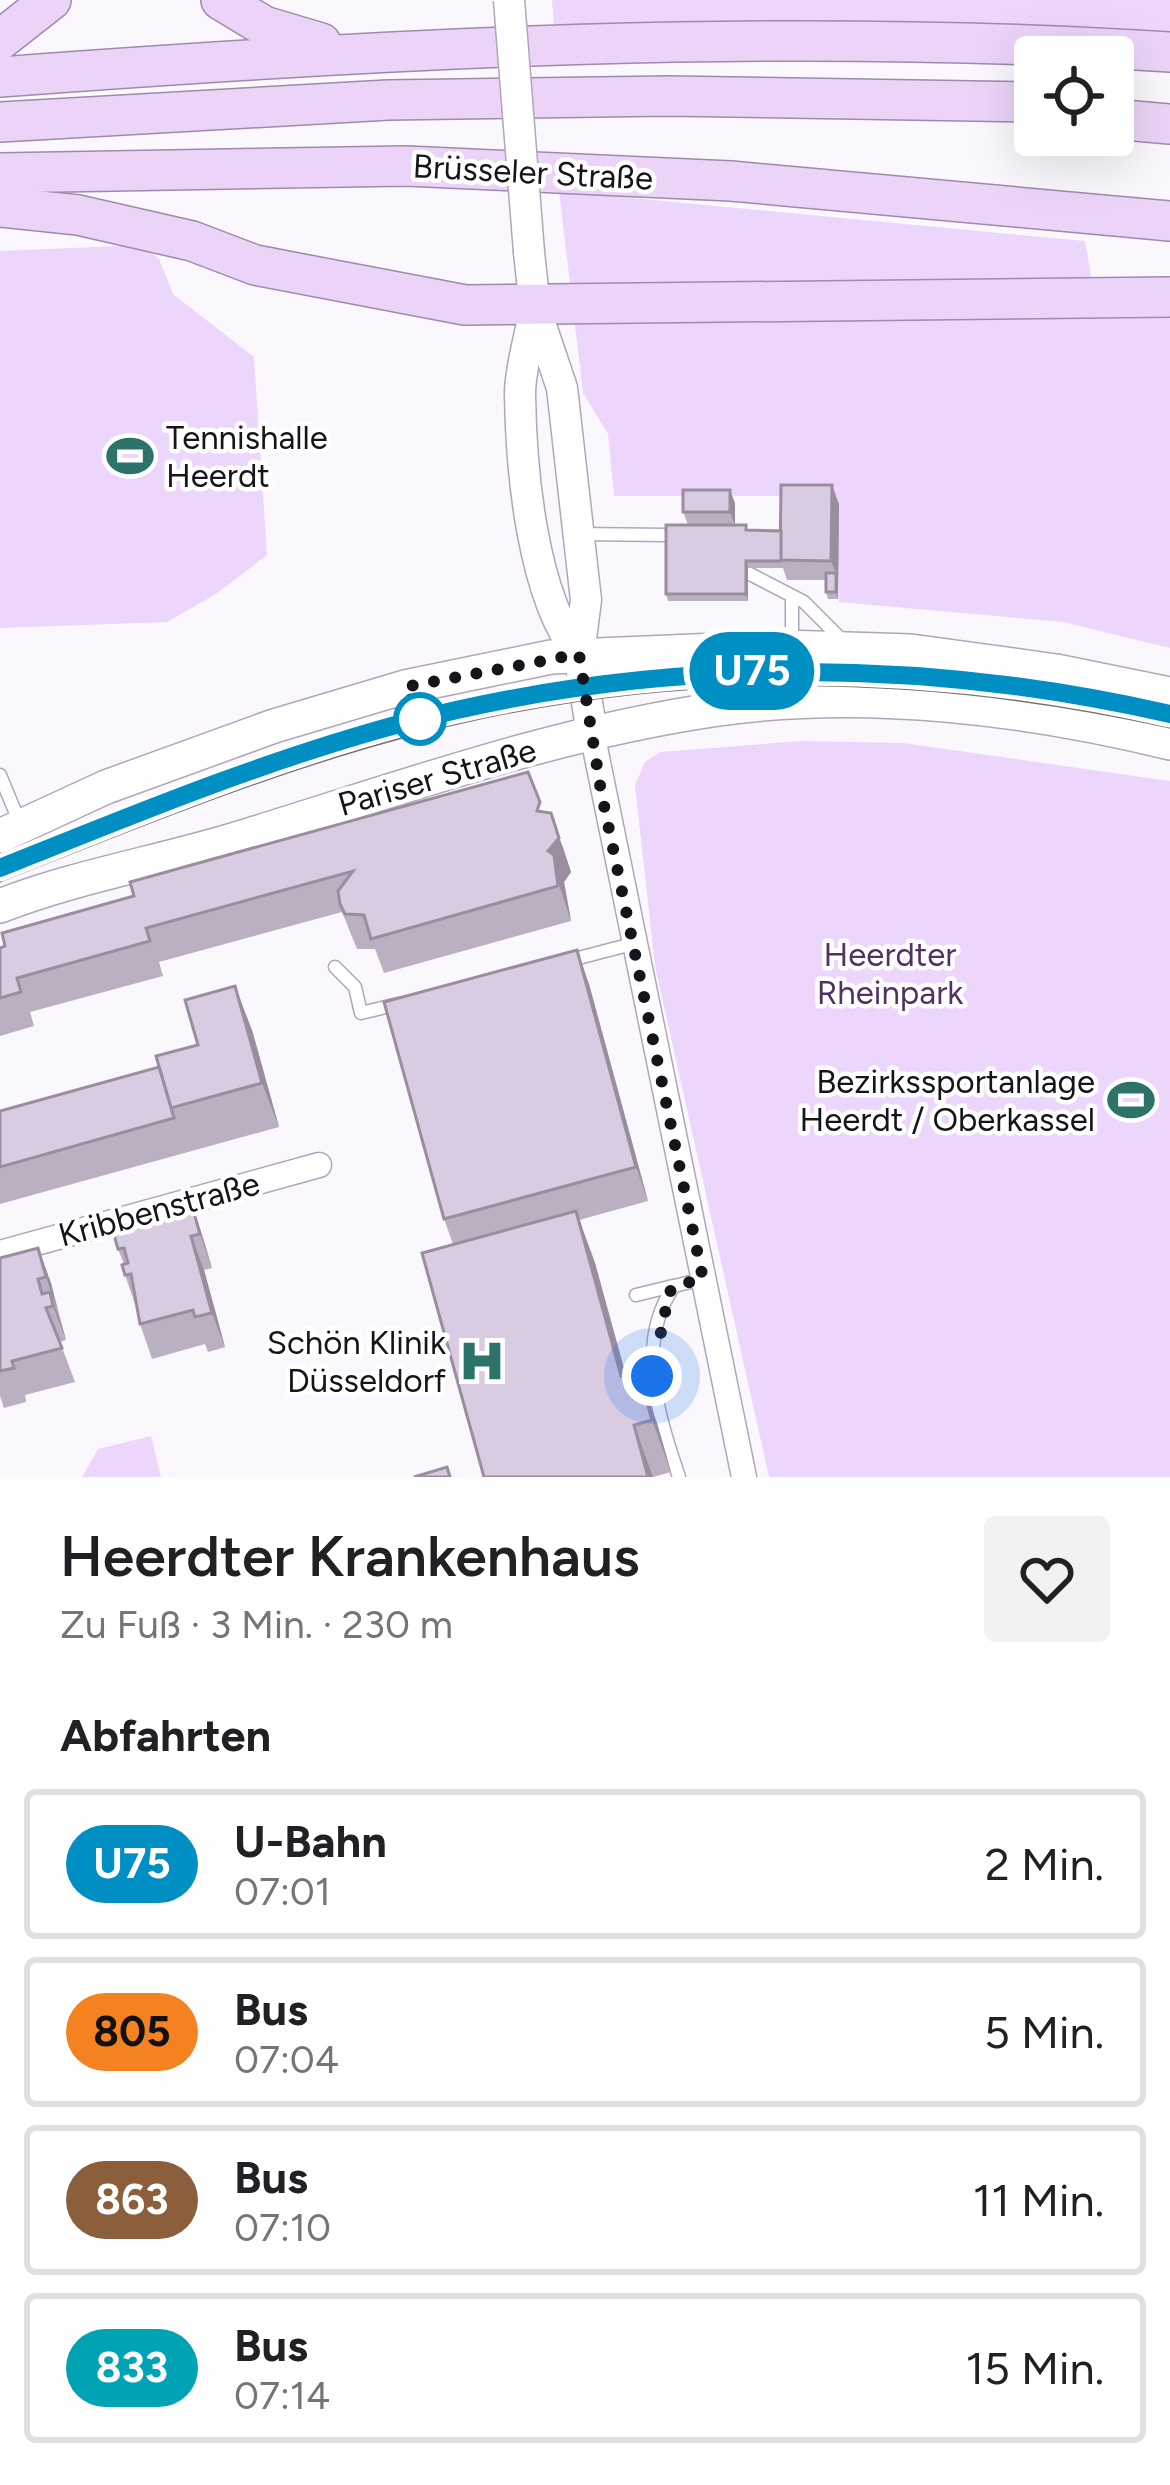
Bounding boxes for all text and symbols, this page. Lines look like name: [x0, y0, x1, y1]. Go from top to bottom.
map controls: [1014, 36, 1134, 156]
button: locate: [1014, 36, 1134, 156]
street label: Brüsseler Straße: [412, 146, 654, 198]
place label: Tennishalle Heerdt: [166, 418, 328, 495]
sports icon: Tennishalle Heerdt: [105, 431, 155, 481]
line badge: U75: [683, 632, 821, 710]
text: U75: [713, 645, 791, 696]
unlabelled marker: [395, 694, 445, 744]
street label: Pariser Straße: [333, 730, 541, 824]
park label: Heerdter Rheinpark: [817, 935, 963, 1012]
place label: Bezirkssportanlage Heerdt / Oberkassel: [799, 1062, 1095, 1139]
sports icon: Bezirkssportanlage Heerdt / Oberkassel: [1106, 1075, 1156, 1125]
street label: Kribbenstraße: [54, 1163, 264, 1255]
place label: Schön Klinik Düsseldorf: [267, 1323, 447, 1400]
hospital icon: Schön Klinik Düsseldorf: [457, 1336, 507, 1386]
your location: [622, 1346, 682, 1406]
button: heart: [984, 1516, 1110, 1642]
text: Heerdter Krankenhaus: [60, 1522, 640, 1590]
text: Zu Fuß · 3 Min. · 230 m: [60, 1601, 453, 1648]
text: Abfahrten: [60, 1708, 271, 1762]
text: U-Bahn: [234, 1814, 387, 1868]
text: 2 Min.: [985, 1837, 1104, 1891]
text: U75: [93, 1838, 171, 1889]
text: 07:01: [234, 1868, 331, 1915]
text: Bus: [234, 1982, 308, 2036]
text: 5 Min.: [984, 2005, 1104, 2059]
text: 805: [93, 2006, 171, 2057]
text: 07:04: [234, 2036, 339, 2083]
text: Bus: [234, 2150, 308, 2204]
text: 11 Min.: [973, 2173, 1104, 2227]
text: 863: [95, 2174, 169, 2225]
text: 07:10: [234, 2204, 331, 2251]
text: Bus: [234, 2318, 308, 2372]
text: 15 Min.: [965, 2341, 1104, 2395]
text: 833: [96, 2342, 168, 2393]
text: 07:14: [234, 2372, 330, 2419]

